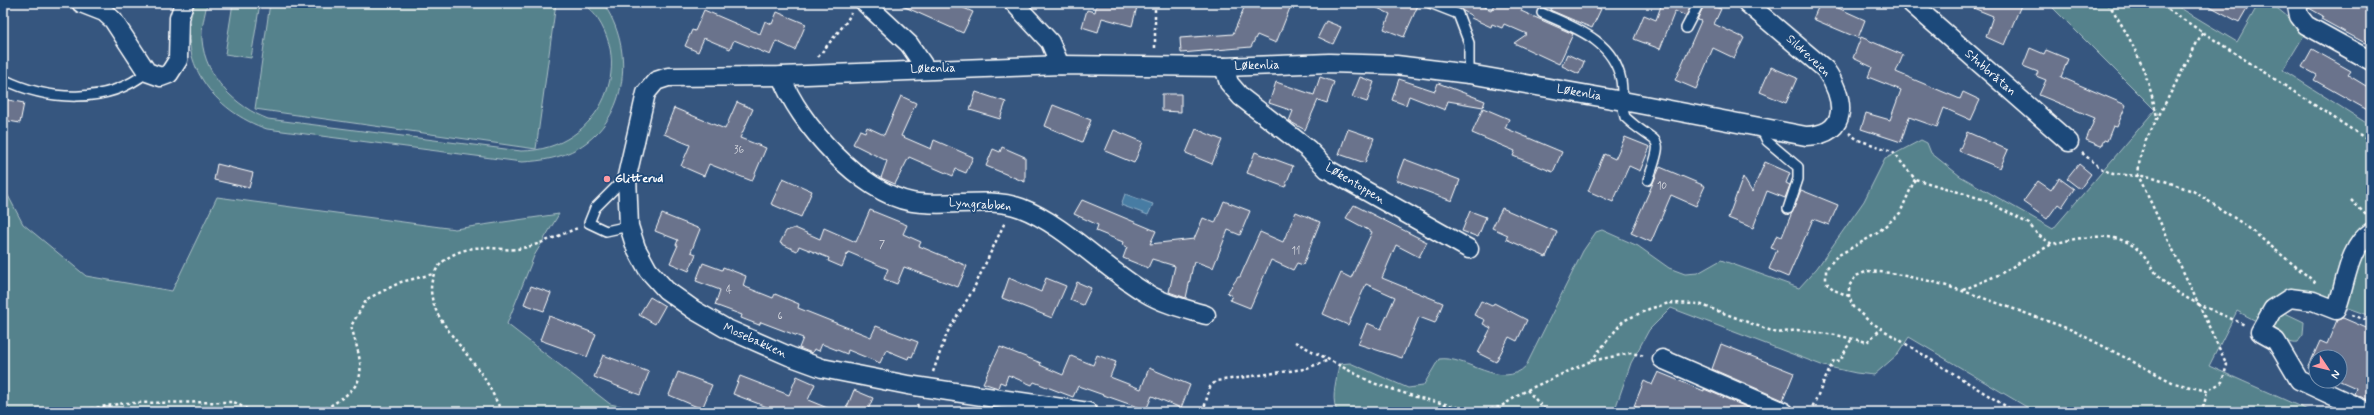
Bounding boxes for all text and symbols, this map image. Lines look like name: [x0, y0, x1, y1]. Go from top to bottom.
street label: Sildreveien: [1782, 31, 1834, 81]
street label: Stubbråtan: [1961, 46, 2019, 100]
street label: Løkenlia: [1234, 57, 1280, 75]
street label: Løkenlia: [910, 60, 956, 78]
street label: Løkenlia: [1555, 81, 1603, 105]
house number: 36: [734, 144, 744, 157]
street label: Løkentoppen: [1322, 160, 1388, 208]
place label: Glitterud: [615, 171, 663, 187]
marker: Glitterud: [602, 174, 612, 184]
house number: 10: [1657, 180, 1667, 193]
street label: Lyngrabben: [948, 195, 1012, 215]
house number: 7: [879, 239, 885, 252]
house number: 11: [1292, 245, 1300, 258]
house number: 4: [726, 284, 732, 297]
house number: 6: [777, 310, 783, 323]
street label: Mosebakken: [721, 320, 790, 362]
north arrow: [2308, 349, 2348, 389]
text: N: [2328, 367, 2343, 381]

